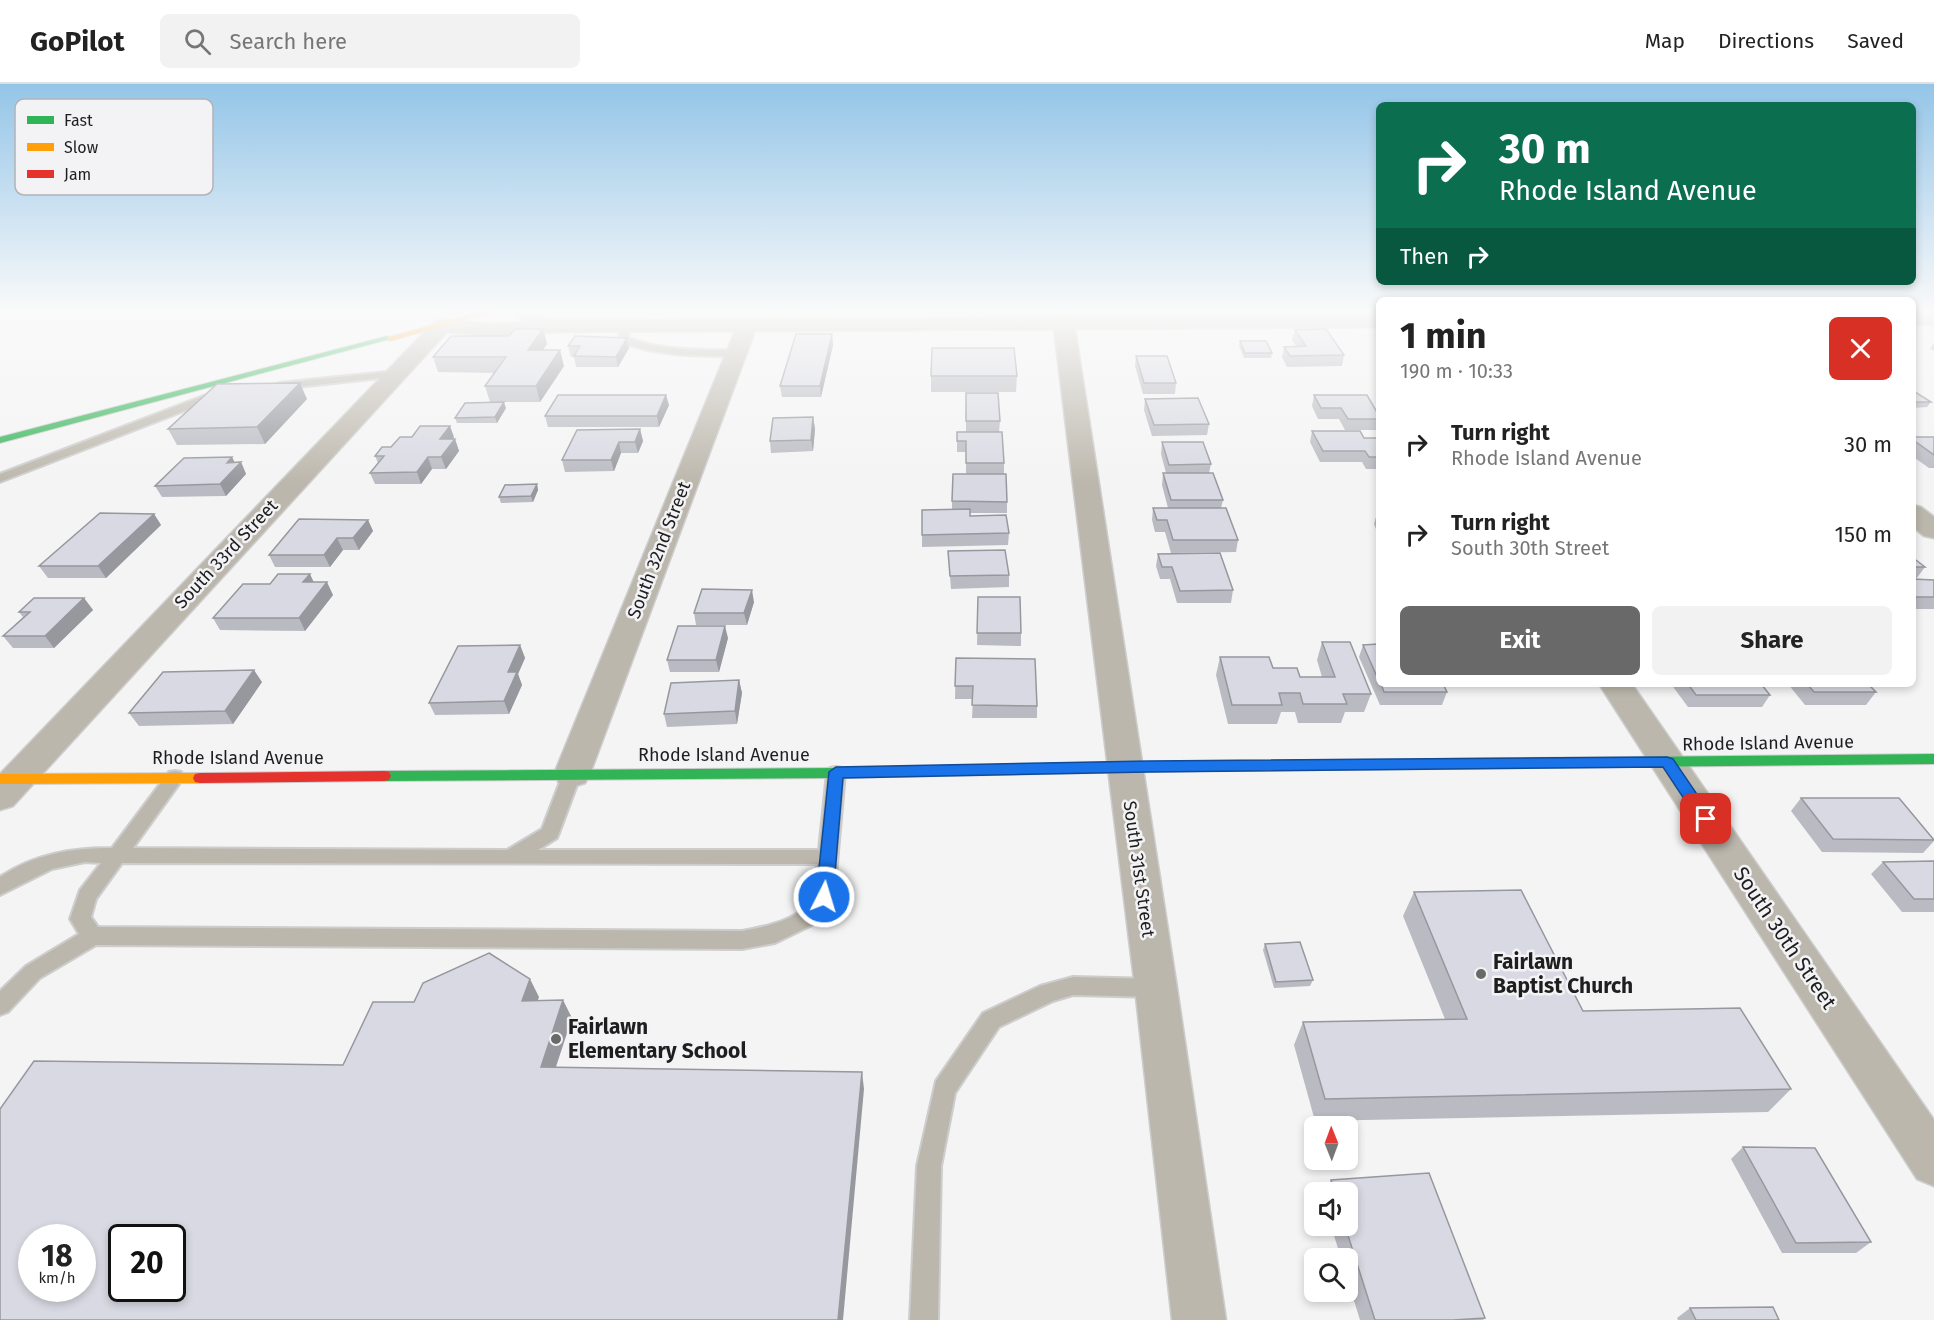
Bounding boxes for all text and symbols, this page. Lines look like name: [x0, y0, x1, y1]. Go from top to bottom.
search box: [160, 14, 580, 68]
text: GoPilot: [30, 25, 124, 58]
icon: search: [181, 25, 214, 58]
text: Search here: [229, 28, 347, 55]
text: Map: [1645, 28, 1685, 54]
text: Directions: [1718, 28, 1814, 54]
text: Saved: [1847, 28, 1904, 54]
legend: [15, 99, 213, 195]
text: Fast: [64, 111, 93, 130]
text: 30 m: [1499, 124, 1591, 174]
icon: right: [1400, 126, 1478, 204]
text: Slow: [64, 138, 99, 157]
text: Jam: [64, 165, 91, 184]
text: Rhode Island Avenue: [1499, 175, 1757, 207]
icon: right: [1461, 240, 1494, 273]
text: Then: [1400, 243, 1449, 270]
text: 1 min: [1400, 314, 1487, 358]
button: close: [1829, 317, 1892, 380]
text: 190 m · 10:33: [1400, 359, 1513, 383]
text: Turn right: [1451, 419, 1550, 446]
icon: right: [1400, 428, 1433, 461]
text: 30 m: [1844, 431, 1892, 458]
text: Rhode Island Avenue: [1451, 446, 1642, 470]
street label: South 32nd Street: [623, 478, 695, 622]
street label: South 33rd Street: [170, 494, 283, 613]
text: Turn right: [1451, 509, 1550, 536]
icon: right: [1400, 518, 1433, 551]
text: 150 m: [1834, 521, 1892, 548]
text: South 30th Street: [1451, 536, 1609, 560]
button: Exit: [1400, 606, 1640, 675]
button: Share: [1652, 606, 1892, 675]
street label: Rhode Island Avenue: [1682, 731, 1854, 755]
street label: Rhode Island Avenue: [638, 744, 810, 766]
street label: Rhode Island Avenue: [152, 747, 324, 769]
pin: [1680, 793, 1731, 844]
street label: South 31st Street: [1119, 799, 1160, 939]
icon: arrive: [1689, 802, 1722, 835]
street label: South 30th Street: [1728, 862, 1842, 1014]
position arrow: [792, 865, 856, 929]
place label: Fairlawn Baptist Church: [1493, 949, 1633, 999]
marker: Fairlawn Baptist Church: [1474, 967, 1488, 981]
place label: Fairlawn Elementary School: [568, 1014, 747, 1064]
marker: Fairlawn Elementary School: [549, 1032, 563, 1046]
north arrow: [1304, 1116, 1358, 1170]
map controls: [1304, 1116, 1358, 1302]
button: sound: [1304, 1182, 1358, 1236]
speed limit sign: 20: [108, 1224, 186, 1302]
text: 18: [41, 1238, 73, 1274]
button: search: [1304, 1248, 1358, 1302]
text: km/h: [38, 1269, 76, 1287]

